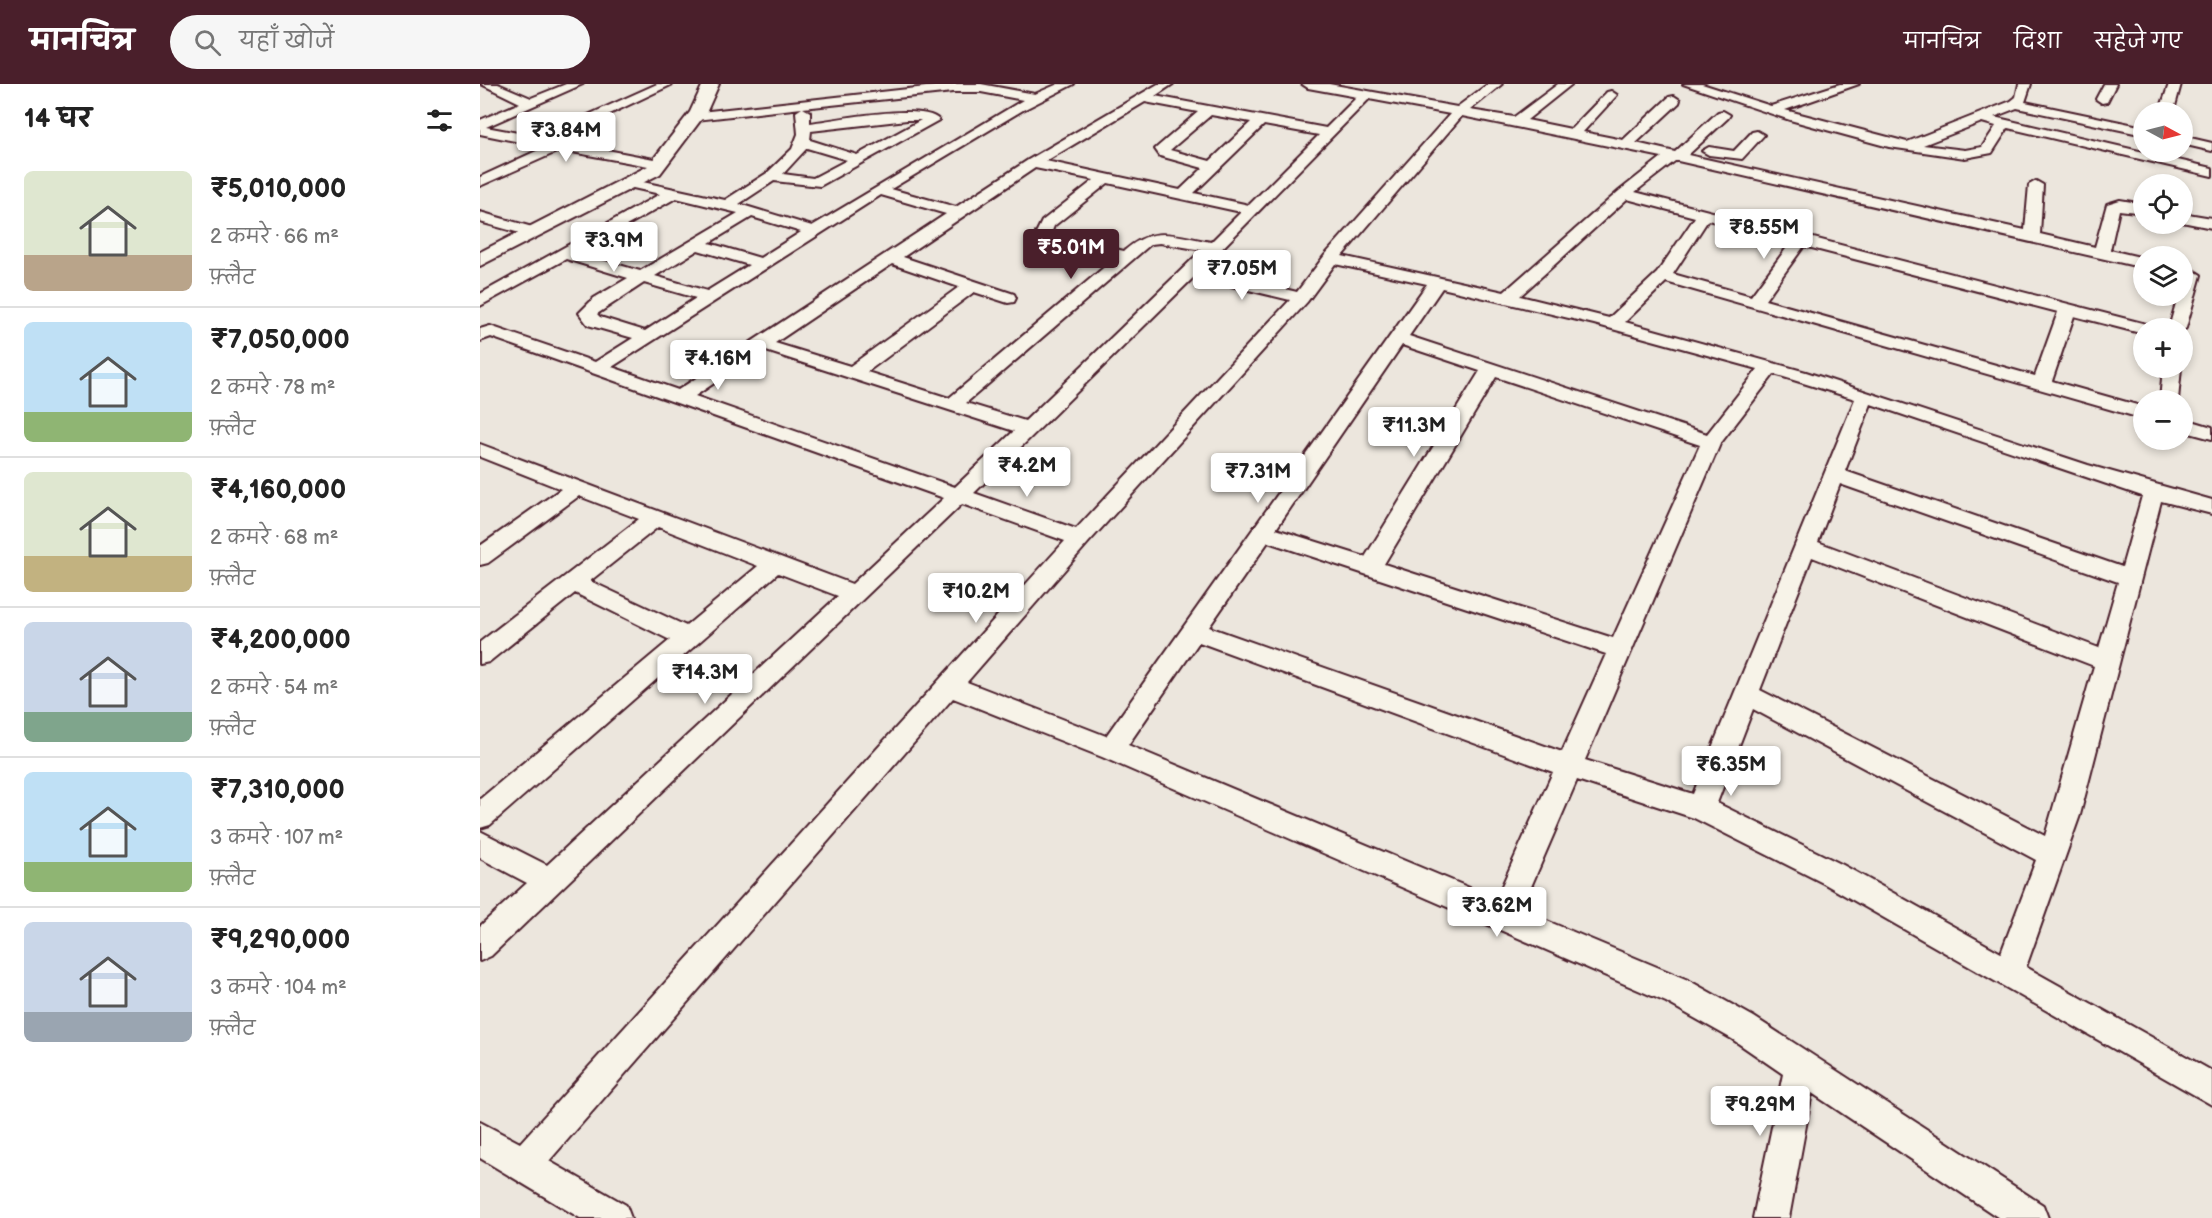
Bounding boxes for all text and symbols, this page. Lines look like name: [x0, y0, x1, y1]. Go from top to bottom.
search box: [170, 15, 590, 69]
text: मानचित्र: [30, 25, 134, 58]
icon: search: [191, 26, 224, 59]
text: यहाँ खोजें: [239, 28, 334, 55]
text: मानचित्र: [1904, 29, 1981, 54]
text: दिशा: [2014, 29, 2061, 54]
text: सहेजे गए: [2094, 29, 2182, 54]
north arrow: [2133, 102, 2193, 162]
map controls: [2133, 102, 2193, 450]
text: 14 घर: [24, 104, 92, 135]
icon: filters: [423, 104, 456, 137]
pin: ₹3.84M: [517, 112, 615, 163]
text: ₹3.84M: [531, 119, 601, 143]
text: ₹5,010,000: [210, 174, 346, 205]
button: locate: [2133, 174, 2193, 234]
icon: home: [72, 195, 144, 267]
pin: ₹8.55M: [1715, 209, 1813, 260]
text: ₹8.55M: [1729, 216, 1799, 240]
pin: ₹3.9M: [572, 222, 656, 273]
text: 2 कमरे · 66 m²: [210, 225, 339, 249]
text: ₹3.9M: [585, 229, 643, 253]
pin: ₹5.01M: [1022, 229, 1120, 280]
text: ₹5.01M: [1037, 236, 1105, 260]
button: layers: [2133, 246, 2193, 306]
pin: ₹7.05M: [1193, 250, 1291, 301]
text: ₹7.05M: [1207, 257, 1277, 281]
text: फ़्लैट: [210, 266, 256, 290]
button: +: [2133, 318, 2193, 378]
text: ₹7,050,000: [210, 325, 350, 356]
pin: ₹4.16M: [669, 340, 767, 391]
icon: home: [72, 346, 144, 418]
text: ₹4.16M: [684, 347, 752, 371]
text: 2 कमरे · 78 m²: [210, 376, 335, 400]
button: −: [2133, 390, 2193, 450]
pin: ₹11.3M: [1365, 407, 1463, 458]
text: ₹11.3M: [1382, 414, 1446, 438]
text: फ़्लैट: [210, 417, 256, 441]
pin: ₹4.2M: [985, 447, 1069, 498]
pin: ₹7.31M: [1209, 453, 1307, 504]
text: ₹4.2M: [997, 454, 1057, 478]
text: ₹7.31M: [1225, 460, 1291, 484]
text: ₹4,160,000: [210, 475, 346, 506]
icon: home: [72, 496, 144, 568]
text: 2 कमरे · 68 m²: [210, 526, 338, 550]
text: फ़्लैट: [210, 567, 256, 591]
pin: ₹10.2M: [927, 573, 1025, 624]
text: ₹10.2M: [942, 580, 1010, 604]
text: ₹4,200,000: [210, 625, 351, 656]
icon: home: [72, 646, 144, 718]
pin: ₹14.3M: [656, 654, 754, 705]
text: ₹14.3M: [671, 661, 739, 685]
text: 2 कमरे · 54 m²: [210, 676, 338, 700]
text: फ़्लैट: [210, 717, 256, 741]
pin: ₹6.35M: [1682, 746, 1780, 797]
text: ₹6.35M: [1696, 753, 1766, 777]
text: ₹7,310,000: [210, 775, 345, 806]
icon: home: [72, 796, 144, 868]
text: 3 कमरे · 107 m²: [210, 826, 343, 850]
text: फ़्लैट: [210, 867, 256, 891]
pin: ₹3.62M: [1448, 887, 1546, 938]
text: ₹3.62M: [1461, 894, 1533, 918]
text: ₹9,290,000: [210, 925, 350, 956]
icon: home: [72, 946, 144, 1018]
text: 3 कमरे · 104 m²: [210, 976, 347, 1000]
text: फ़्लैट: [210, 1017, 256, 1041]
pin: ₹9.29M: [1711, 1086, 1809, 1137]
text: ₹9.29M: [1725, 1093, 1795, 1117]

